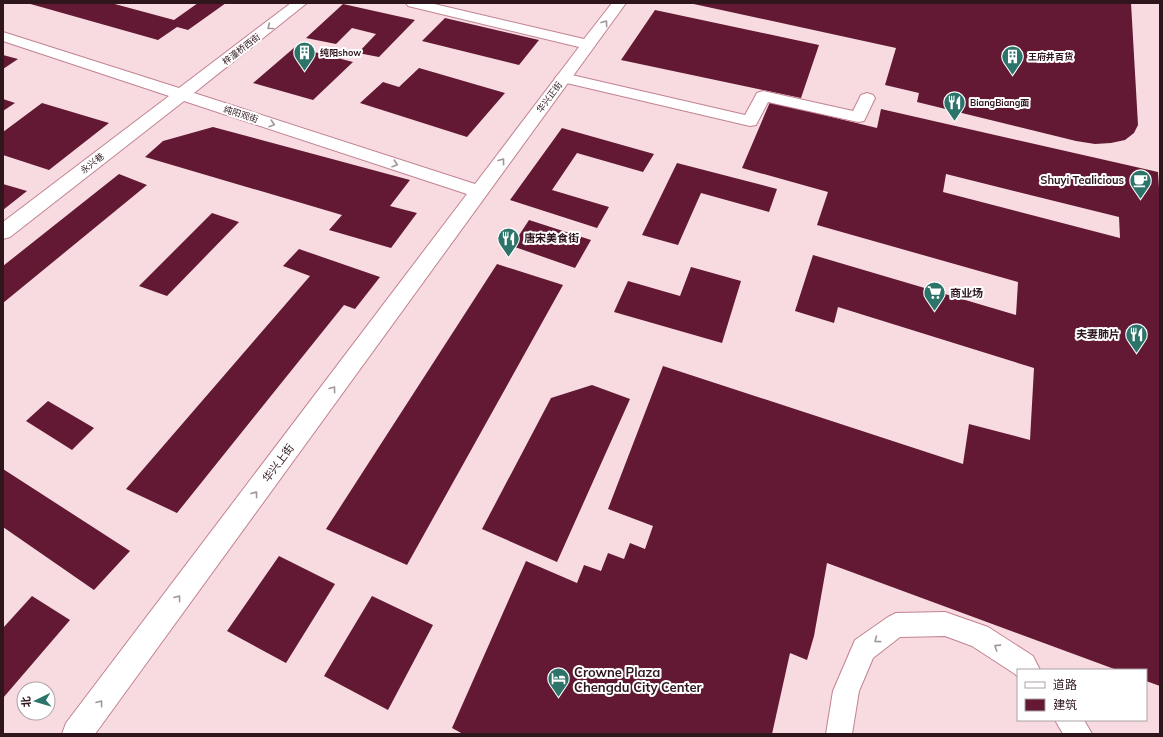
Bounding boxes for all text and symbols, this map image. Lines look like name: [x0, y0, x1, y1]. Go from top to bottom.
one-way arrow: [600, 20, 607, 27]
one-way arrow: [267, 22, 274, 29]
street label: 梓潼桥西街: [220, 31, 262, 67]
building icon: 纯阳show: [291, 39, 317, 72]
building icon: 王府井百货: [999, 43, 1025, 76]
place label: 纯阳show: [320, 47, 361, 58]
place label: 王府井百货: [1028, 51, 1073, 62]
street label: 华兴正街: [534, 79, 564, 115]
restaurant icon: BiangBiang面: [941, 89, 967, 122]
place label: BiangBiang面: [970, 97, 1029, 108]
street label: 纯阳观街: [222, 103, 260, 125]
one-way arrow: [268, 119, 275, 128]
street label: 永兴巷: [78, 150, 106, 176]
one-way arrow: [498, 158, 505, 165]
one-way arrow: [392, 160, 399, 168]
cafe icon: Shuyi Tealicious: [1127, 167, 1153, 200]
place label: Shuyi Tealicious: [1040, 173, 1124, 187]
restaurant icon: 唐宋美食街: [496, 225, 522, 258]
place label: 唐宋美食街: [524, 231, 579, 245]
supermarket icon: 商业场: [921, 280, 947, 313]
place label: 商业场: [950, 286, 983, 300]
restaurant icon: 夫妻肺片: [1123, 321, 1149, 354]
place label: 夫妻肺片: [1076, 327, 1120, 341]
one-way arrow: [328, 387, 335, 394]
street label: 华兴上街: [259, 441, 297, 485]
one-way arrow: [251, 491, 258, 498]
one-way arrow: [173, 596, 180, 603]
one-way arrow: [874, 635, 881, 642]
one-way arrow: [994, 645, 1001, 652]
place label: Crowne Plaza Chengdu City Center: [574, 664, 703, 696]
hotel icon: Crowne Plaza Chengdu City Center: [545, 666, 571, 699]
legend: [1017, 669, 1147, 721]
text: 道路: [1053, 677, 1077, 692]
north arrow: [16, 681, 56, 721]
text: 北: [19, 696, 33, 708]
text: 建筑: [1053, 697, 1077, 712]
one-way arrow: [96, 700, 103, 707]

